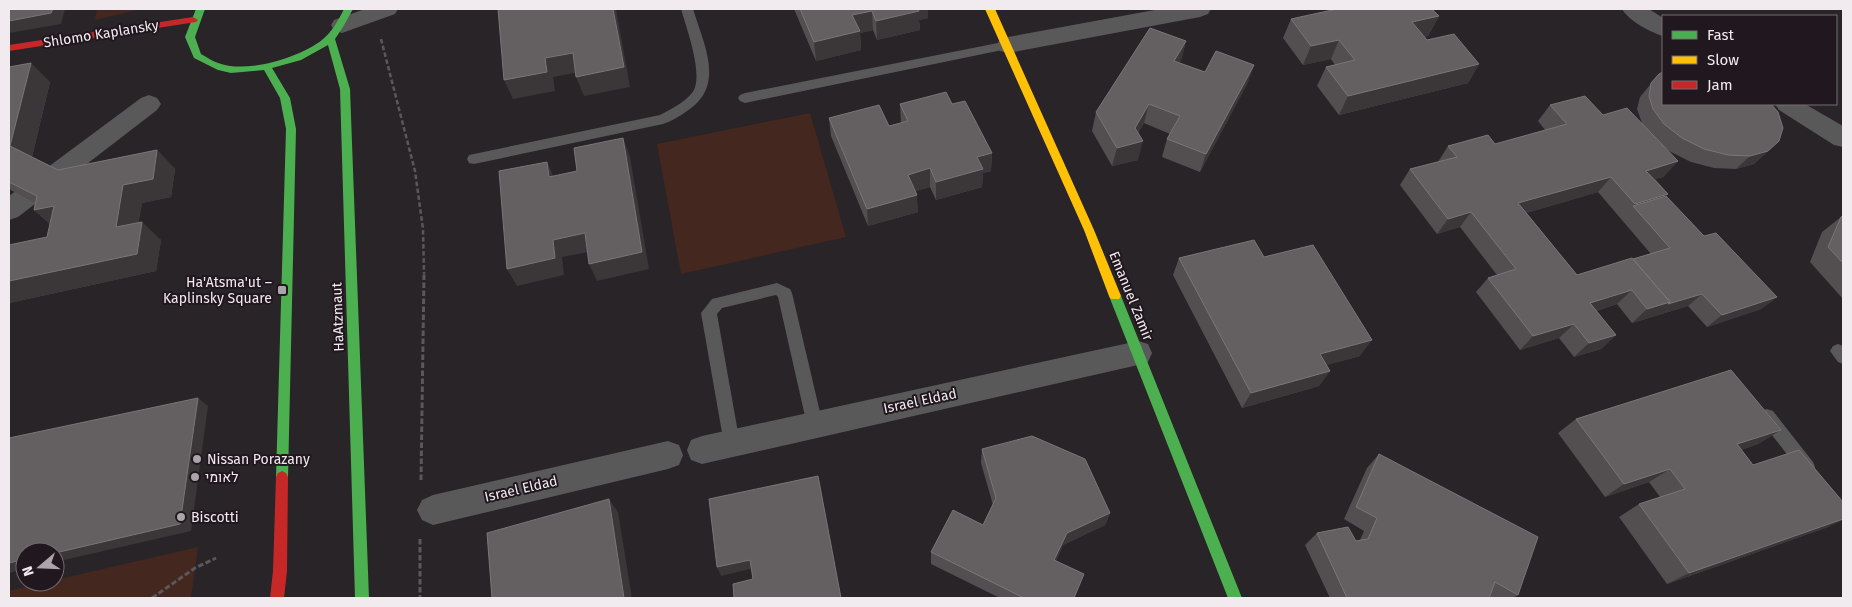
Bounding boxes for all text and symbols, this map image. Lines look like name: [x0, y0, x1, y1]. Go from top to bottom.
legend: [1662, 15, 1837, 105]
street label: Shlomo Kaplansky: [42, 16, 160, 52]
text: Fast: [1707, 26, 1734, 44]
text: Slow: [1707, 51, 1739, 69]
text: Jam: [1707, 76, 1733, 94]
street label: Emanuel Zamir: [1105, 249, 1157, 344]
place label: Ha'Atsma'ut – Kaplinsky Square: [163, 274, 272, 307]
street label: HaAtzmaut: [328, 281, 348, 352]
marker: Ha'Atsma'ut – Kaplinsky Square: [276, 284, 288, 296]
street label: Israel Eldad: [882, 385, 958, 417]
place label: Nissan Porazany: [207, 451, 310, 468]
marker: Nissan Porazany: [191, 453, 203, 465]
place label: לאומי: [205, 469, 238, 486]
marker: לאומי: [189, 471, 201, 483]
street label: Israel Eldad: [483, 472, 559, 506]
place label: Biscotti: [191, 509, 239, 526]
marker: Biscotti: [175, 511, 187, 523]
north arrow: [15, 542, 65, 592]
text: N: [19, 564, 38, 578]

